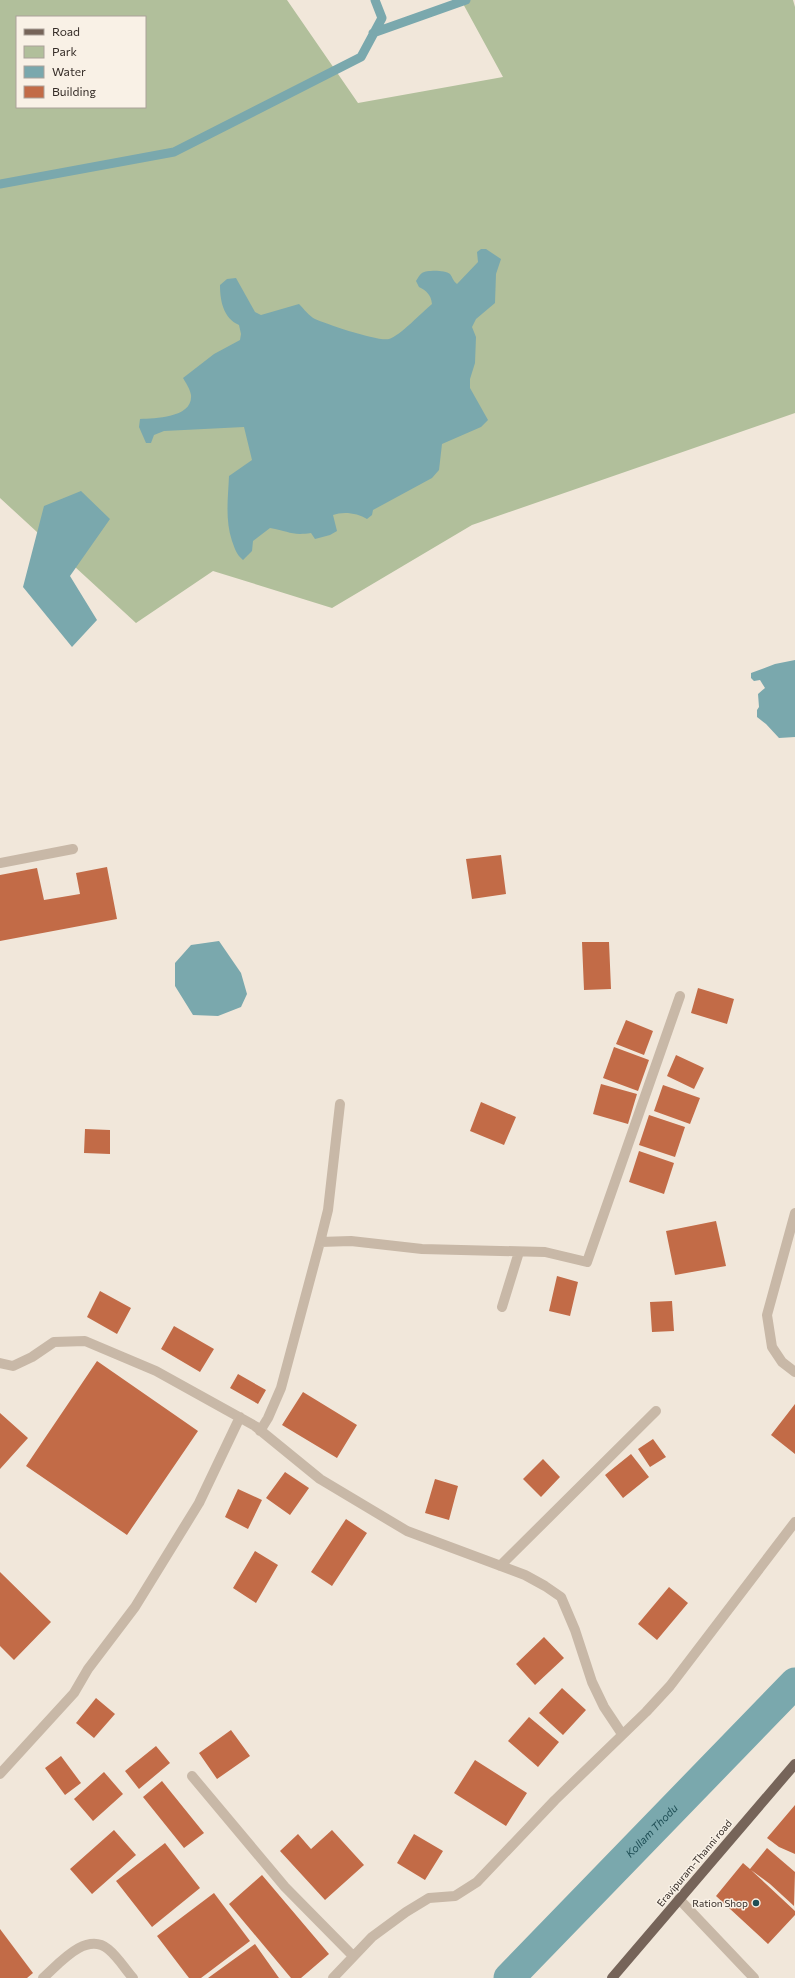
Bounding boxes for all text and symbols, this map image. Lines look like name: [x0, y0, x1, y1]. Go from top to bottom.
legend: [16, 16, 146, 108]
text: Road: [52, 24, 80, 38]
text: Park: [52, 44, 78, 58]
text: Water: [52, 64, 86, 78]
text: Building: [52, 84, 96, 98]
water label: Kollam Thodu: [623, 1801, 680, 1860]
street label: Eravipuram-Thanni road: [654, 1817, 734, 1909]
place label: Ration Shop: [692, 1897, 748, 1909]
marker: Ration Shop: [751, 1898, 761, 1908]

